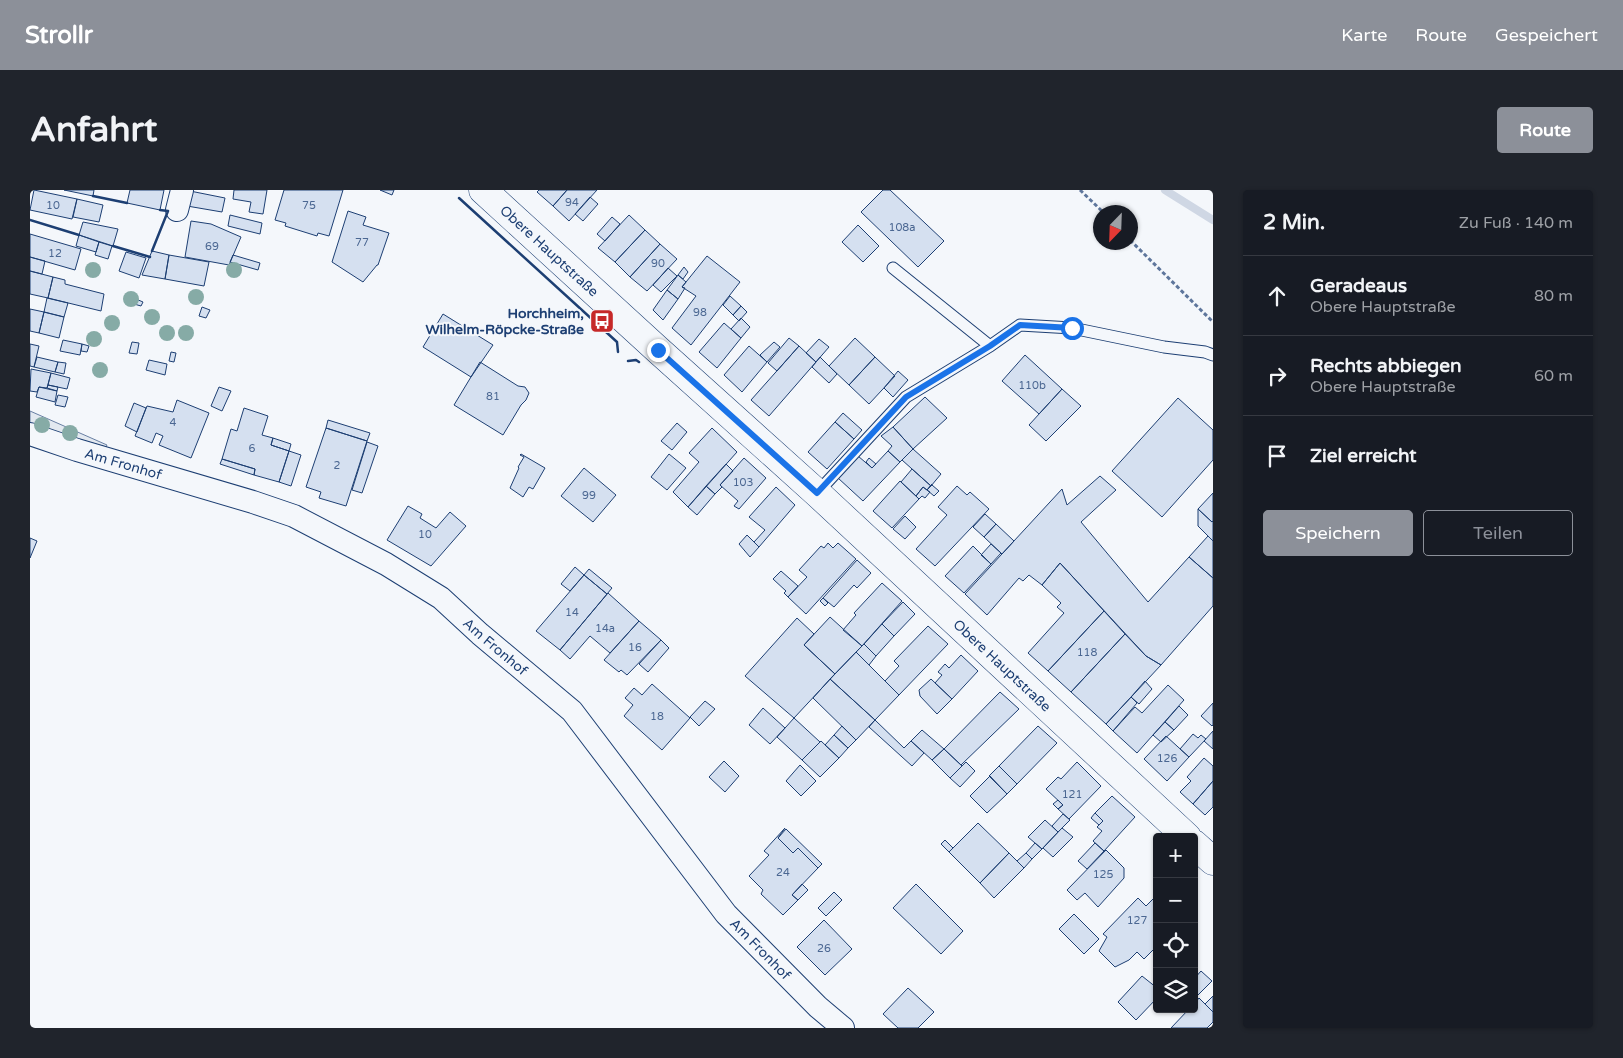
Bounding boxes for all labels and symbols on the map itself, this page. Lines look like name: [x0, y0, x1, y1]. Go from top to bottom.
house number: 94: [565, 196, 579, 209]
house number: 10: [46, 199, 60, 212]
house number: 75: [302, 199, 316, 212]
street label: Obere Hauptstraße: [496, 202, 602, 300]
north arrow: [1093, 205, 1138, 250]
house number: 108a: [889, 221, 915, 234]
house number: 77: [355, 236, 369, 249]
house number: 69: [205, 240, 219, 253]
house number: 12: [48, 247, 62, 260]
house number: 90: [651, 257, 665, 270]
place label: Horchheim, Wilhelm-Röpcke-Straße: [426, 305, 584, 338]
house number: 98: [693, 306, 707, 319]
bus stop icon: Horchheim, Wilhelm-Röpcke-Straße: [589, 308, 615, 334]
route start: [1061, 317, 1084, 340]
route end: [647, 339, 670, 362]
house number: 110b: [1018, 379, 1046, 392]
house number: 81: [486, 390, 500, 403]
house number: 4: [170, 416, 177, 429]
house number: 6: [249, 442, 256, 455]
street label: Am Fronhof: [83, 445, 164, 484]
house number: 2: [334, 459, 341, 472]
house number: 103: [733, 476, 753, 489]
house number: 99: [582, 489, 596, 502]
house number: 10: [418, 528, 432, 541]
house number: 14: [565, 606, 579, 619]
street label: Am Fronhof: [459, 615, 531, 680]
street label: Obere Hauptstraße: [949, 616, 1055, 715]
house number: 14a: [595, 622, 615, 635]
house number: 16: [628, 641, 642, 654]
house number: 118: [1077, 646, 1097, 659]
house number: 18: [650, 710, 664, 723]
house number: 126: [1157, 752, 1177, 765]
house number: 121: [1062, 788, 1082, 801]
house number: 24: [776, 866, 790, 879]
house number: 125: [1093, 868, 1113, 881]
house number: 127: [1127, 914, 1147, 927]
street label: Am Fronhof: [726, 915, 795, 984]
house number: 26: [817, 942, 831, 955]

